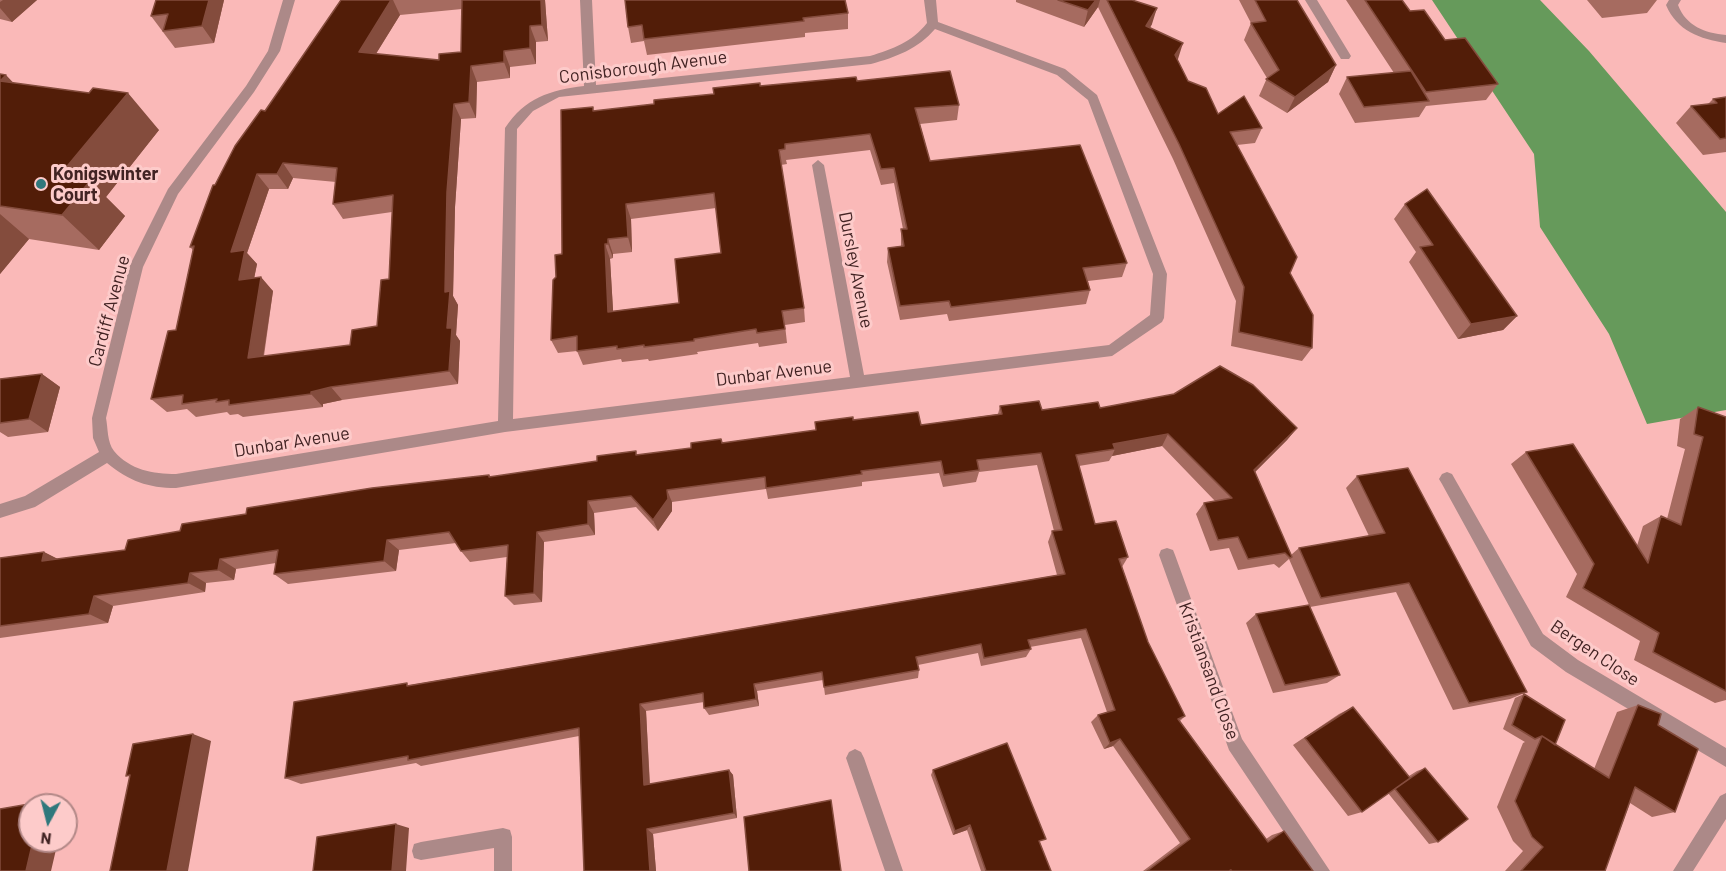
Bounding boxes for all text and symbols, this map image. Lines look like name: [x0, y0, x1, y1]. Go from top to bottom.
street label: Conisborough Avenue: [558, 46, 728, 88]
place label: Konigswinter Court: [53, 163, 158, 206]
marker: Konigswinter Court: [34, 177, 48, 191]
street label: Dursley Avenue: [834, 210, 878, 330]
street label: Cardiff Avenue: [84, 253, 134, 369]
street label: Dunbar Avenue: [715, 355, 833, 391]
street label: Dunbar Avenue: [233, 422, 351, 462]
street label: Kristiansand Close: [1174, 599, 1244, 743]
street label: Bergen Close: [1546, 615, 1644, 691]
north arrow: [18, 793, 78, 853]
text: N: [40, 829, 52, 849]

